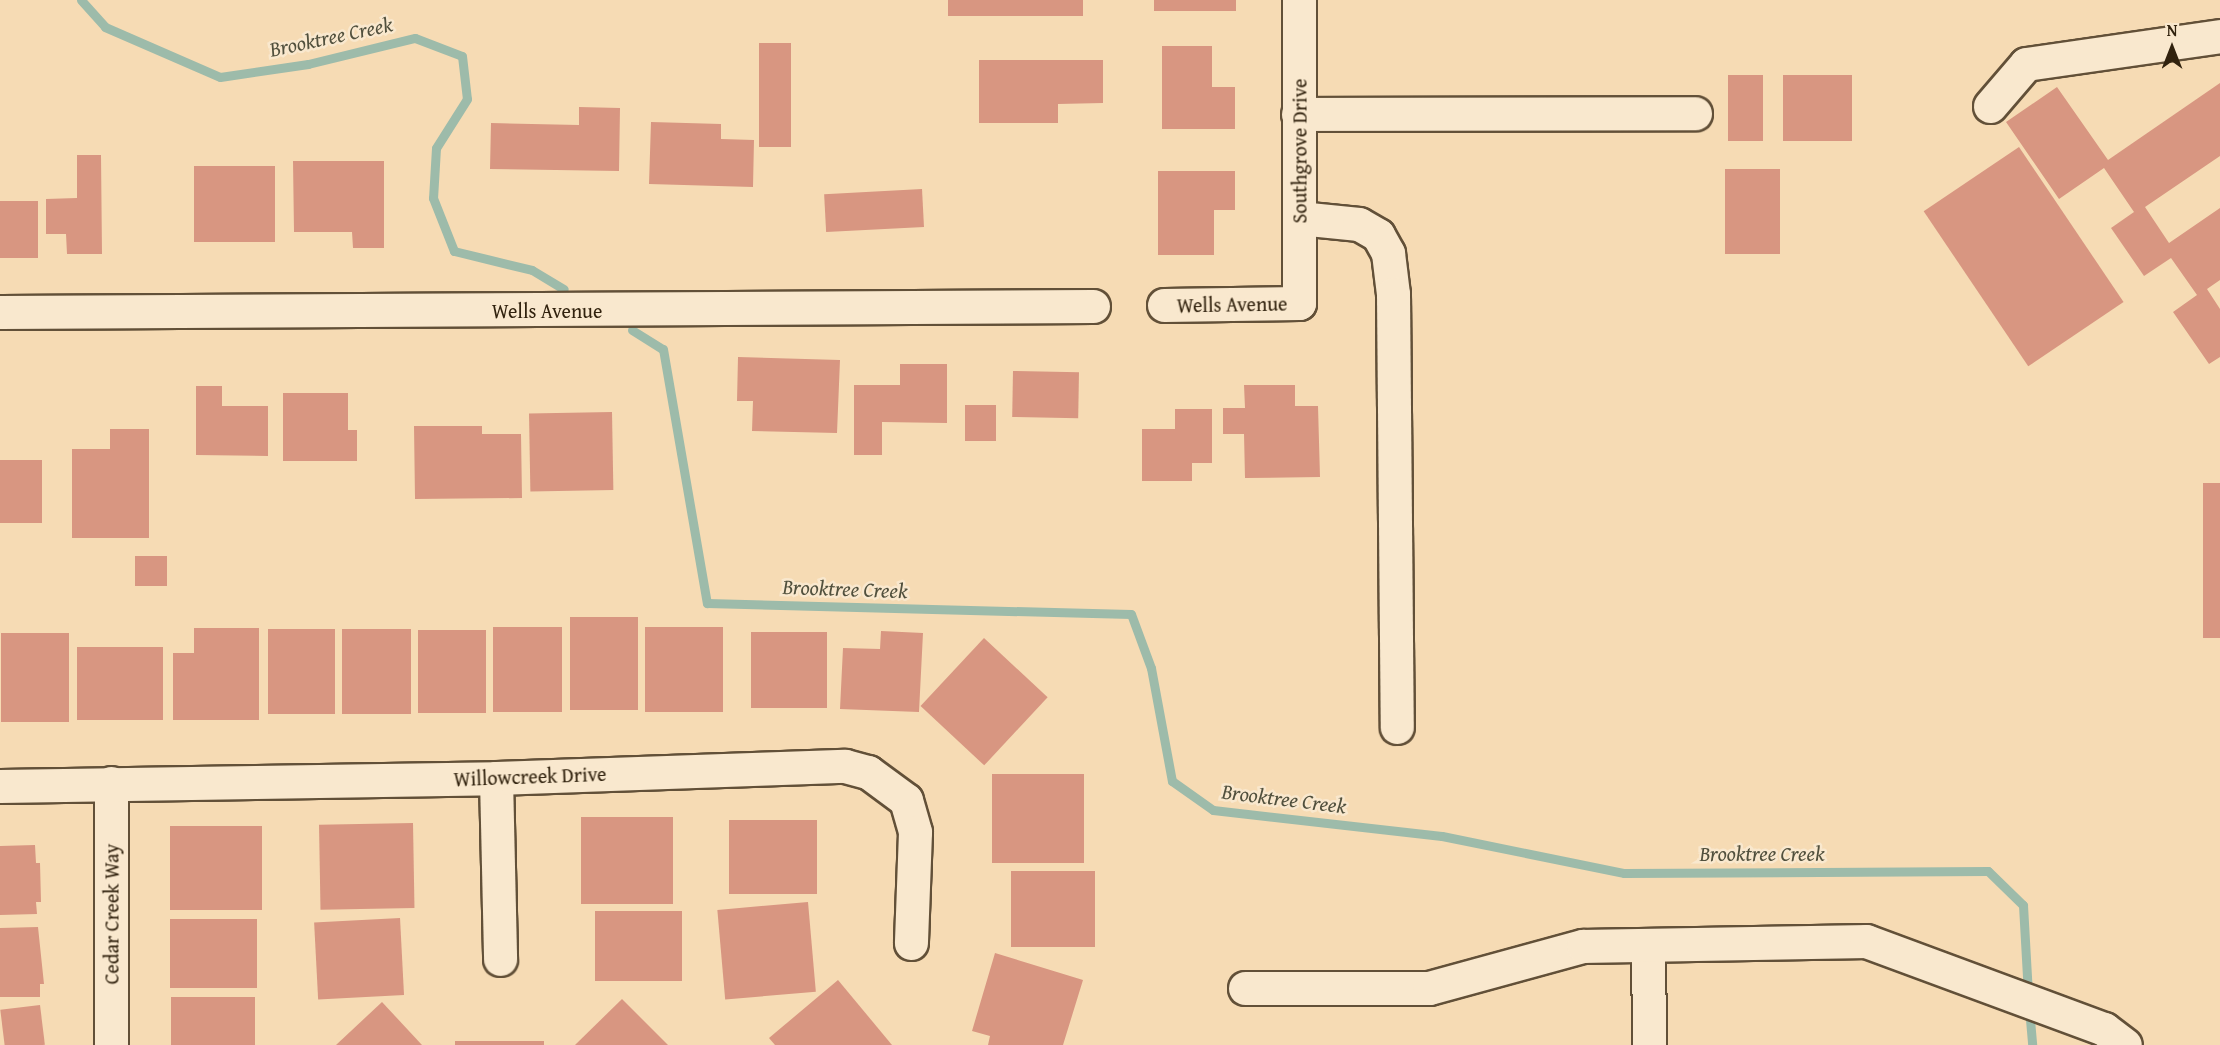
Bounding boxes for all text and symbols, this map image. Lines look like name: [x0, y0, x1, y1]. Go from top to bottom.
water label: Brooktree Creek: [267, 12, 395, 62]
north arrow: [2142, 18, 2202, 78]
text: N: [2167, 18, 2177, 42]
street label: Southgrove Drive: [1287, 79, 1311, 223]
street label: Wells Avenue: [1176, 291, 1288, 317]
street label: Wells Avenue: [492, 298, 602, 322]
water label: Brooktree Creek: [782, 574, 908, 604]
street label: Willowcreek Drive: [453, 761, 607, 791]
water label: Brooktree Creek: [1220, 779, 1348, 819]
water label: Brooktree Creek: [1699, 841, 1825, 867]
street label: Cedar Creek Way: [99, 844, 123, 984]

